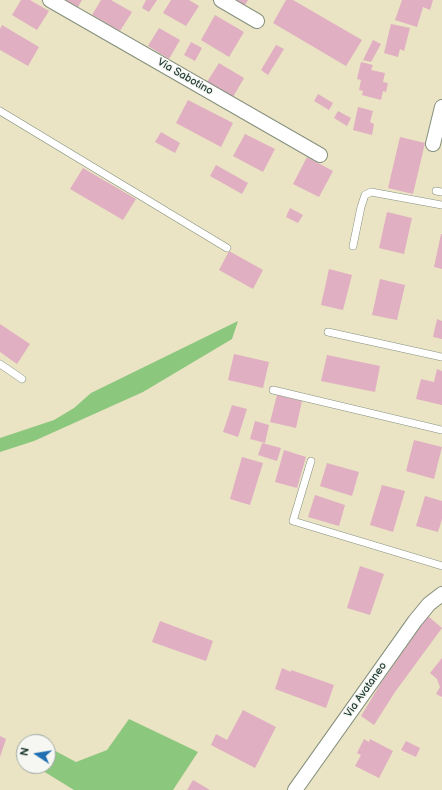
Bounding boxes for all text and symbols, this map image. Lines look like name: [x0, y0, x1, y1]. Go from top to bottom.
street label: Via Sabotino: [155, 56, 215, 98]
street label: Via Avataneo: [342, 660, 390, 720]
north arrow: [16, 734, 56, 774]
text: N: [18, 746, 32, 757]

